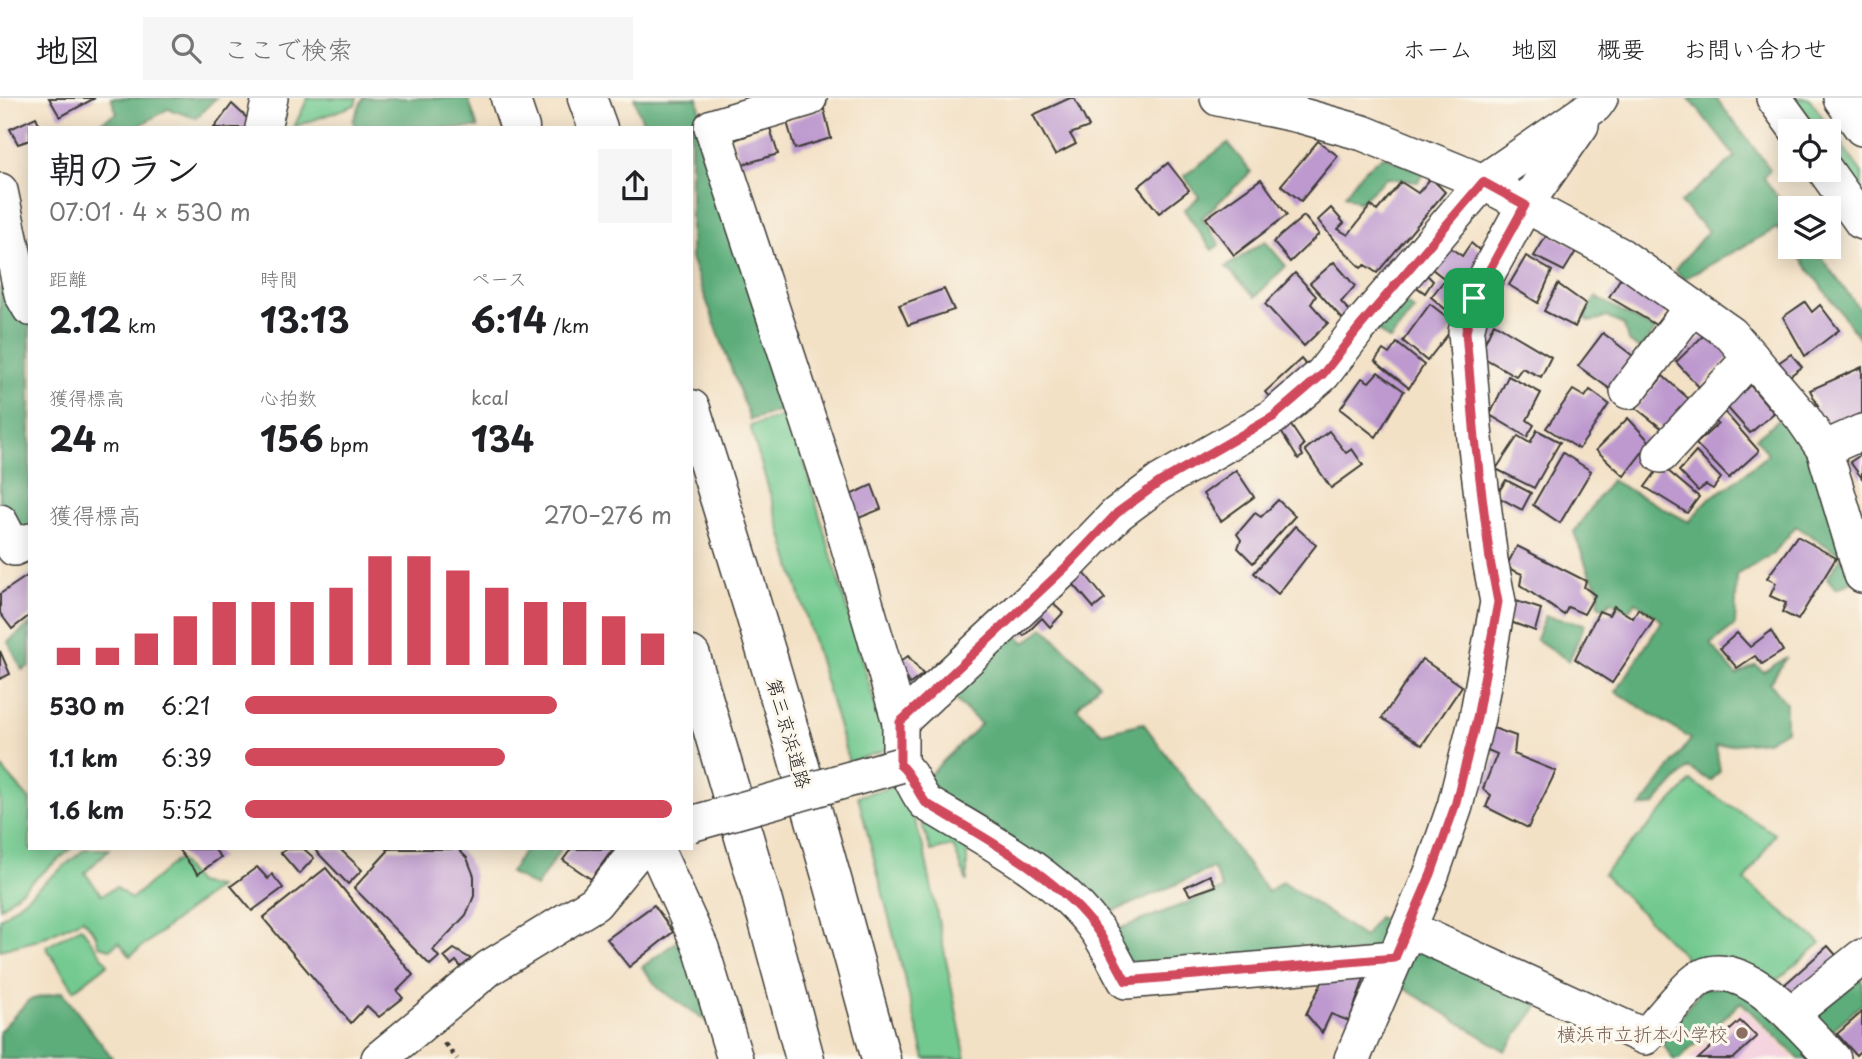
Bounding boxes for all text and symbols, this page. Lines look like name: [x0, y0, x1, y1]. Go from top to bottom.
search box: [143, 17, 633, 80]
text: 地図: [35, 23, 101, 73]
icon: search: [167, 29, 205, 67]
text: ここで検索: [223, 29, 353, 68]
text: ホーム: [1402, 30, 1473, 66]
text: 地図: [1511, 30, 1559, 66]
text: 概要: [1597, 30, 1645, 66]
text: お問い合わせ: [1683, 30, 1827, 66]
map controls: [1778, 119, 1841, 259]
button: locate: [1778, 119, 1841, 182]
text: 朝のラン: [49, 139, 201, 196]
button: share: [598, 149, 672, 223]
text: 07:01 · 4 × 530 m: [49, 194, 251, 229]
button: layers: [1778, 196, 1841, 259]
text: 距離: [49, 264, 87, 292]
text: 時間: [260, 264, 298, 292]
text: ペース: [471, 264, 527, 292]
pin: [1444, 268, 1504, 328]
icon: arrive: [1455, 279, 1493, 317]
text: 2.12: [49, 292, 122, 345]
text: 13:13: [260, 292, 350, 345]
text: 6:14: [471, 292, 547, 345]
text: km: [122, 311, 156, 339]
text: /km: [547, 311, 589, 339]
text: 獲得標高: [49, 383, 125, 411]
text: 心拍数: [260, 383, 317, 411]
text: kcal: [471, 383, 509, 411]
text: 24: [49, 411, 96, 464]
text: 156: [260, 411, 324, 464]
text: 134: [471, 411, 534, 464]
text: m: [96, 430, 120, 458]
text: bpm: [324, 430, 369, 458]
text: 獲得標高: [49, 497, 141, 532]
text: 270–276 m: [543, 497, 672, 532]
street label: 第三京浜道路: [761, 674, 819, 792]
text: 530 m: [49, 688, 125, 723]
text: 6:21: [161, 688, 210, 723]
text: 1.1 km: [49, 740, 118, 775]
text: 6:39: [161, 740, 212, 775]
text: 1.6 km: [49, 792, 124, 827]
text: 5:52: [161, 792, 213, 827]
place label: 横浜市立折本小学校: [1557, 1019, 1728, 1047]
marker: 横浜市立折本小学校: [1734, 1025, 1750, 1041]

